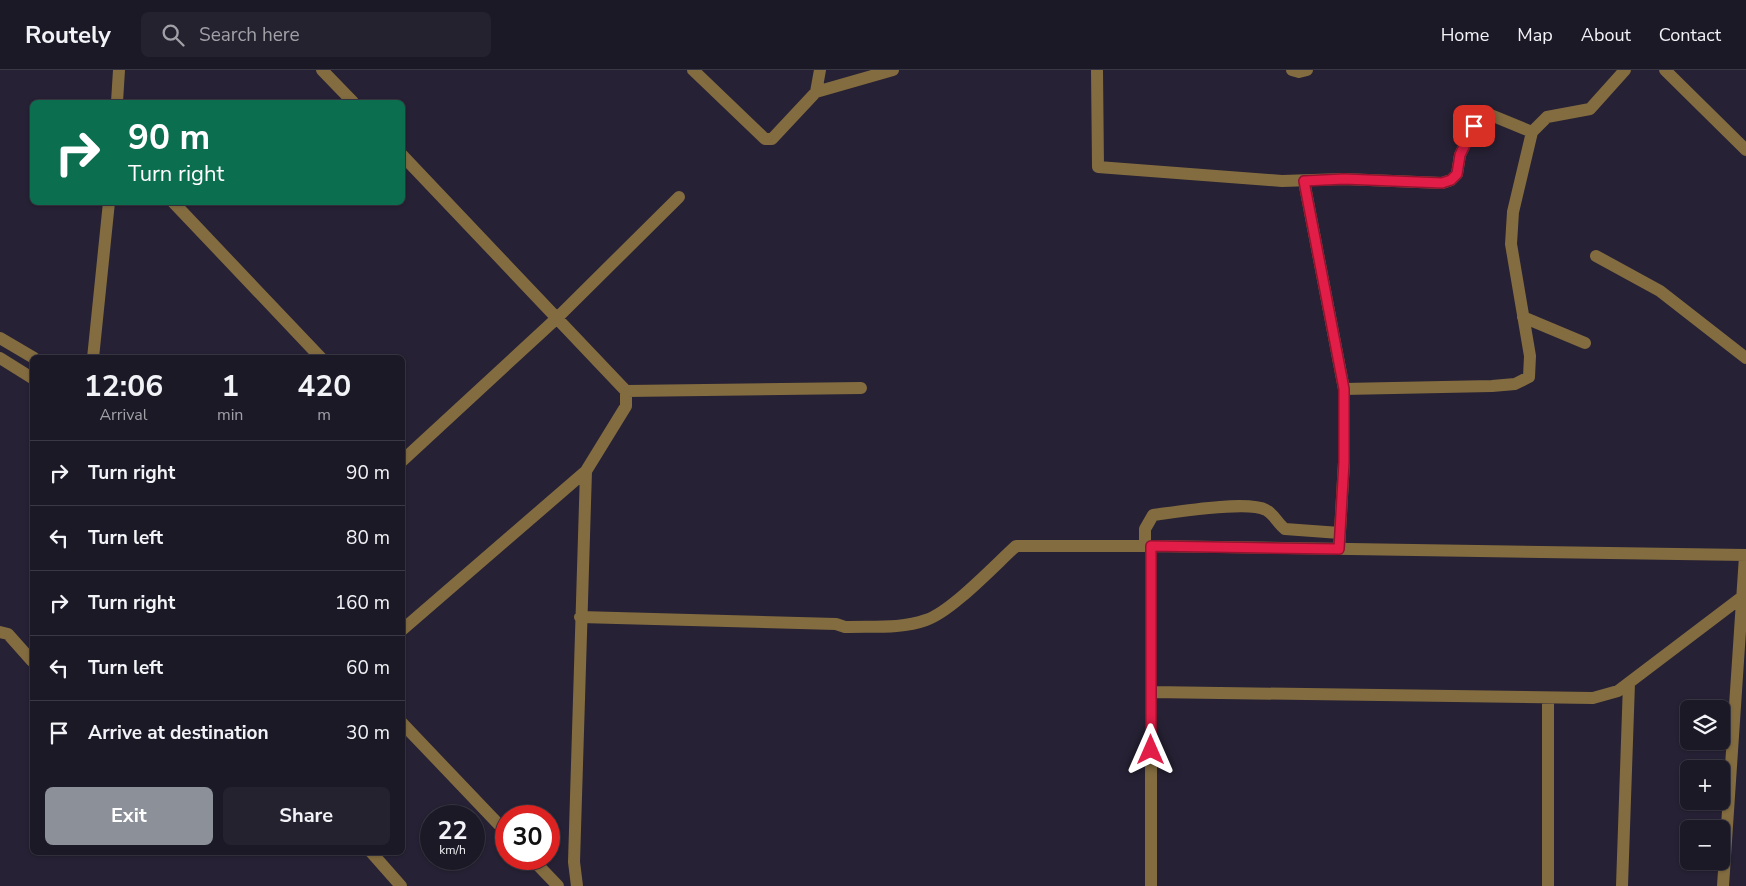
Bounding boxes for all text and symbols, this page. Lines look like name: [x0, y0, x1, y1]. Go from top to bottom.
search box: [141, 12, 491, 57]
text: Routely: [25, 19, 111, 51]
icon: search: [159, 21, 187, 49]
text: Search here: [199, 22, 300, 48]
text: Home: [1441, 23, 1489, 47]
text: Map: [1517, 23, 1553, 47]
text: About: [1581, 23, 1631, 47]
text: Contact: [1659, 23, 1721, 47]
pin: [1453, 105, 1495, 147]
icon: arrive: [1460, 112, 1488, 140]
text: 90 m: [128, 114, 210, 161]
icon: right: [45, 120, 110, 185]
text: Turn right: [128, 159, 224, 189]
text: 12:06: [84, 366, 163, 407]
text: 1: [221, 366, 239, 407]
text: 420: [297, 366, 351, 407]
text: Arrival: [99, 404, 148, 426]
text: min: [217, 404, 243, 426]
text: m: [317, 404, 331, 426]
icon: right: [45, 459, 73, 487]
text: Turn right: [88, 460, 175, 486]
text: 90 m: [346, 460, 390, 486]
icon: left: [45, 524, 73, 552]
text: Turn left: [88, 525, 163, 551]
text: 80 m: [346, 525, 390, 551]
icon: right: [45, 589, 73, 617]
text: Turn right: [88, 590, 175, 616]
text: 160 m: [335, 590, 390, 616]
icon: left: [45, 654, 73, 682]
text: Turn left: [88, 655, 163, 681]
text: 60 m: [346, 655, 390, 681]
map controls: [1680, 700, 1730, 870]
button: layers: [1680, 700, 1730, 750]
icon: arrive: [45, 719, 73, 747]
text: Arrive at destination: [88, 720, 269, 746]
text: 30 m: [346, 720, 390, 746]
position arrow: [1124, 723, 1176, 775]
button: +: [1680, 760, 1730, 810]
button: Exit: [45, 787, 213, 845]
button: Share: [223, 787, 390, 845]
speed limit sign: 30: [495, 805, 560, 870]
text: 22: [437, 814, 468, 848]
button: −: [1680, 820, 1730, 870]
text: km/h: [439, 842, 466, 858]

